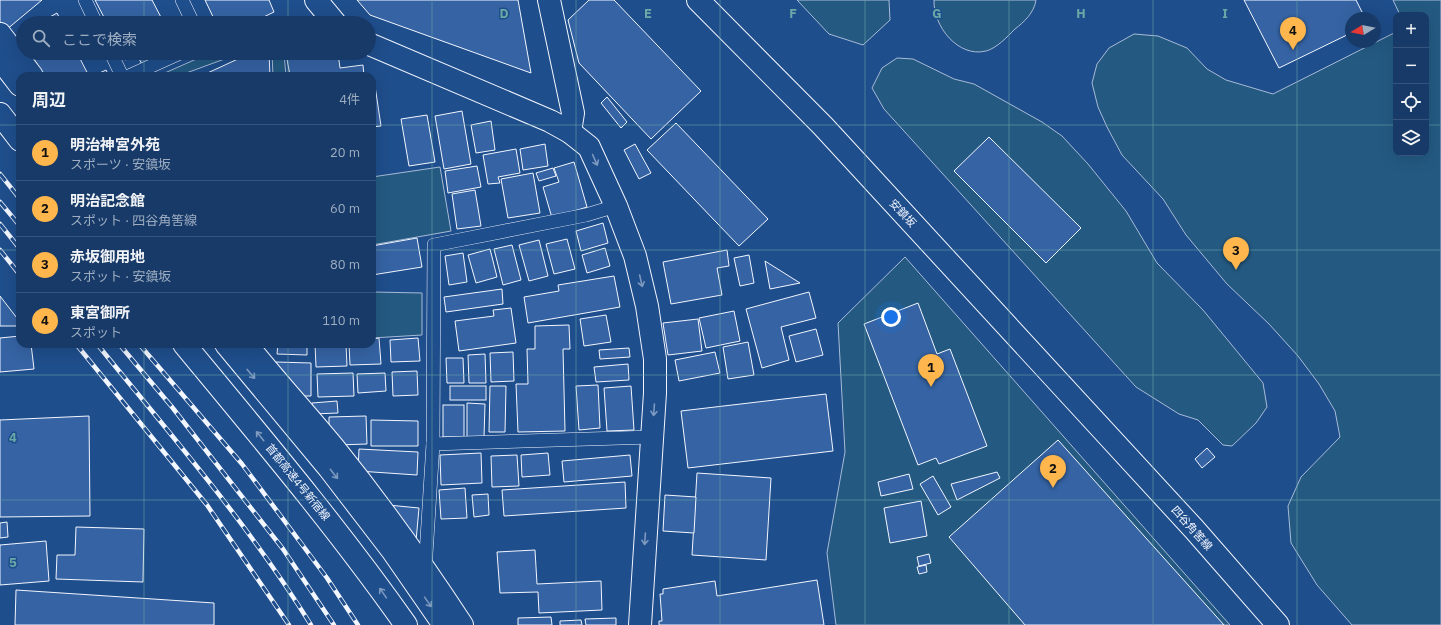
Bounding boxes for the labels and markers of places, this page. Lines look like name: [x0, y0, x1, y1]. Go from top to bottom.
pin: 4: [1280, 17, 1306, 50]
pin: 3: [1223, 237, 1249, 270]
pin: 1: [918, 354, 944, 387]
pin: 2: [1040, 455, 1066, 488]

